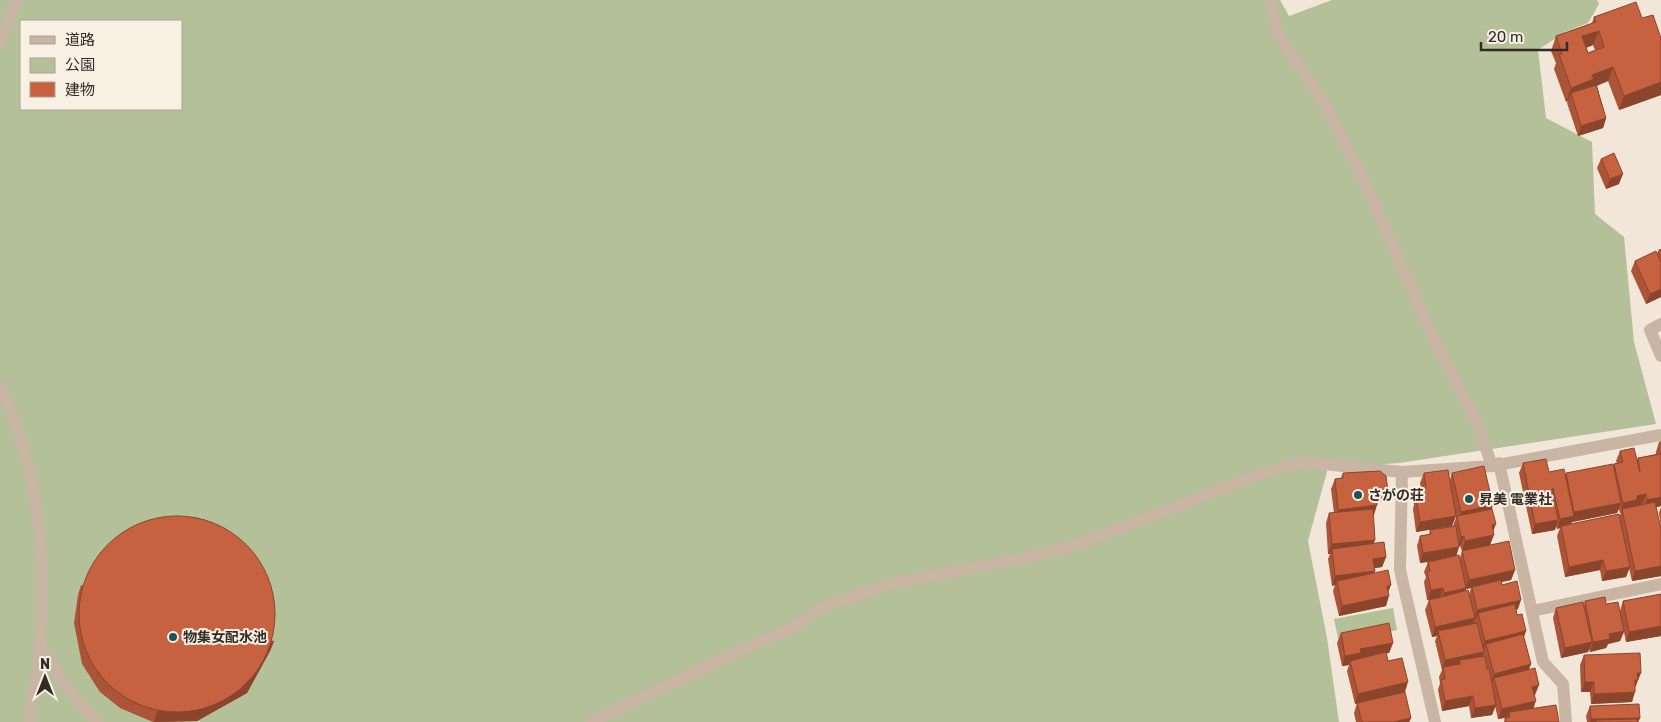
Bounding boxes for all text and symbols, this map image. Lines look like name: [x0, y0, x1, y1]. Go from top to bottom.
legend: [20, 20, 182, 110]
scale bar: [1481, 20, 1567, 52]
text: 20 m: [1488, 28, 1523, 46]
text: 道路: [65, 31, 95, 49]
text: 公園: [65, 56, 95, 74]
text: 建物: [65, 81, 95, 99]
place label: さがの荘: [1368, 487, 1424, 504]
marker: さがの荘: [1352, 489, 1364, 501]
place label: 昇美 電業社: [1479, 491, 1552, 508]
marker: 昇美 電業社: [1463, 493, 1475, 505]
place label: 物集女配水池: [183, 629, 267, 646]
marker: 物集女配水池: [167, 631, 179, 643]
north arrow: [20, 652, 70, 702]
text: N: [40, 656, 50, 673]

